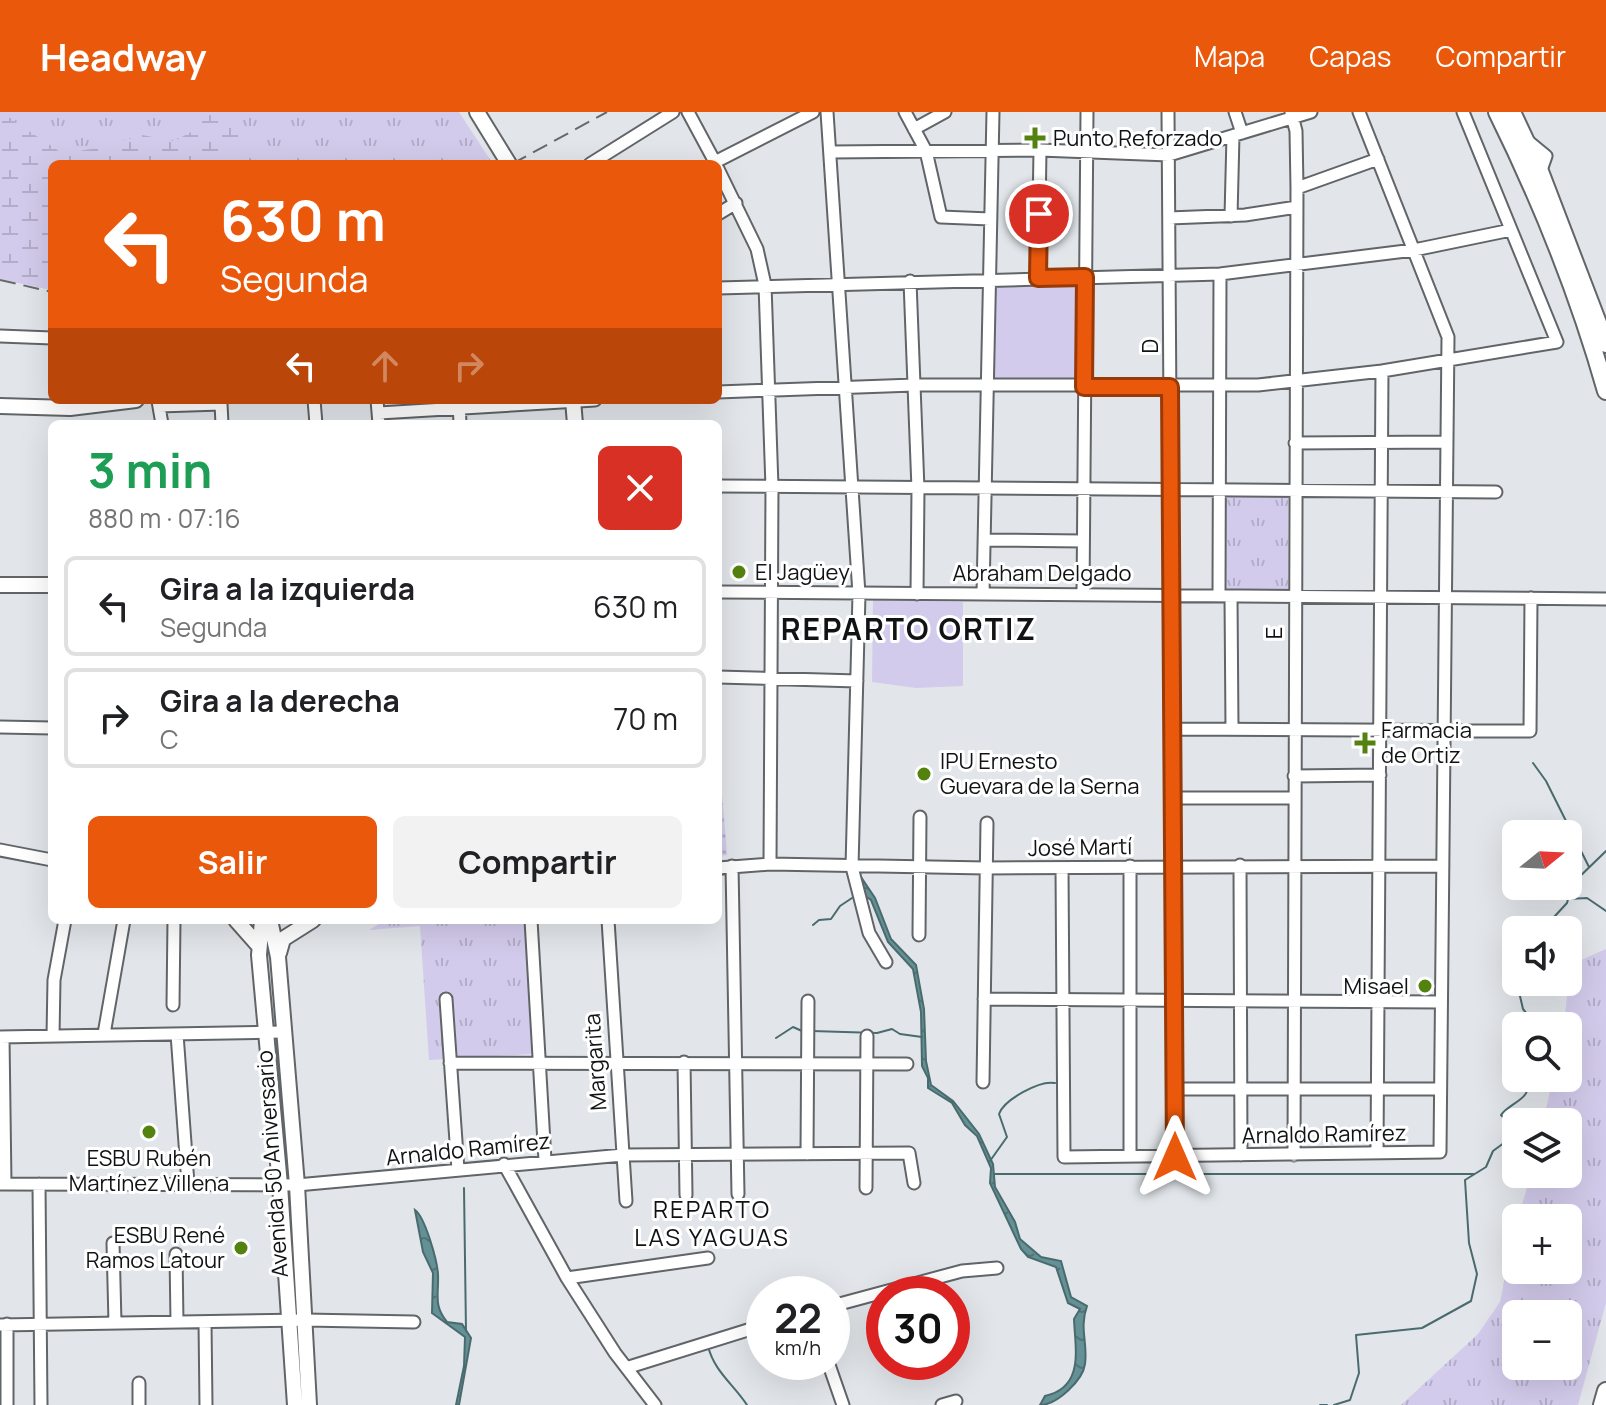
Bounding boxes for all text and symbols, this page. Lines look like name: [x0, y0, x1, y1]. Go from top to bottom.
text: Headway: [40, 30, 207, 82]
text: Mapa: [1194, 37, 1265, 75]
text: Capas: [1309, 37, 1392, 75]
text: Compartir: [1436, 37, 1566, 75]
place label: Punto Reforzado: [1053, 123, 1223, 153]
marker: Punto Reforzado: [1024, 127, 1046, 149]
pin: [1005, 180, 1073, 248]
text: 630 m: [220, 181, 386, 258]
icon: left: [88, 192, 192, 296]
icon: arrive: [1017, 192, 1061, 236]
text: Segunda: [220, 254, 369, 303]
street label: D: [1135, 339, 1165, 353]
icon: left: [279, 344, 323, 388]
icon: ahead: [363, 344, 407, 388]
icon: right: [447, 344, 491, 388]
text: 3 min: [88, 437, 212, 502]
button: close: [598, 446, 682, 530]
text: 880 m · 07:16: [88, 500, 241, 536]
place label: El Jagüey: [755, 557, 850, 587]
street label: Abraham Delgado: [952, 558, 1132, 588]
marker: El Jagüey: [730, 563, 748, 581]
text: Gira a la izquierda: [160, 568, 415, 609]
icon: left: [92, 584, 136, 628]
text: 630 m: [593, 586, 678, 627]
district label: REPARTO ORTIZ: [781, 608, 1037, 649]
text: Segunda: [160, 609, 267, 645]
street label: E: [1259, 627, 1289, 639]
text: Gira a la derecha: [160, 680, 400, 721]
icon: right: [92, 696, 136, 740]
text: 70 m: [613, 698, 678, 739]
place label: Farmacia de Ortiz: [1381, 715, 1472, 770]
text: C: [160, 721, 179, 757]
marker: Farmacia de Ortiz: [1356, 734, 1374, 752]
place label: IPU Ernesto Guevara de la Serna: [940, 746, 1140, 801]
marker: IPU Ernesto Guevara de la Serna: [915, 765, 933, 783]
button: Salir: [88, 816, 377, 908]
button: Compartir: [393, 816, 682, 908]
north arrow: [1502, 820, 1582, 900]
map controls: [1502, 820, 1582, 1380]
street label: José Martí: [1027, 831, 1133, 863]
button: sound: [1502, 916, 1582, 996]
place label: Misael: [1344, 971, 1409, 1001]
marker: Misael: [1416, 977, 1434, 995]
street label: Margarita: [577, 1012, 613, 1112]
button: search: [1502, 1012, 1582, 1092]
street label: Avenida 50 Aniversario: [249, 1049, 295, 1279]
button: layers: [1502, 1108, 1582, 1188]
position arrow: [1133, 1115, 1217, 1199]
street label: Arnaldo Ramírez: [1241, 1118, 1407, 1150]
marker: ESBU Rubén Martínez Villena: [140, 1123, 158, 1141]
street label: Arnaldo Ramírez: [384, 1125, 552, 1173]
place label: ESBU Rubén Martínez Villena: [69, 1143, 229, 1198]
district label: REPARTO LAS YAGUAS: [634, 1192, 790, 1253]
button: +: [1502, 1204, 1582, 1284]
place label: ESBU René Ramos Latour: [86, 1220, 225, 1275]
marker: ESBU René Ramos Latour: [232, 1239, 250, 1257]
speed limit sign: 30: [866, 1276, 970, 1380]
text: 22: [774, 1290, 822, 1345]
button: −: [1502, 1300, 1582, 1380]
text: km/h: [775, 1334, 821, 1361]

